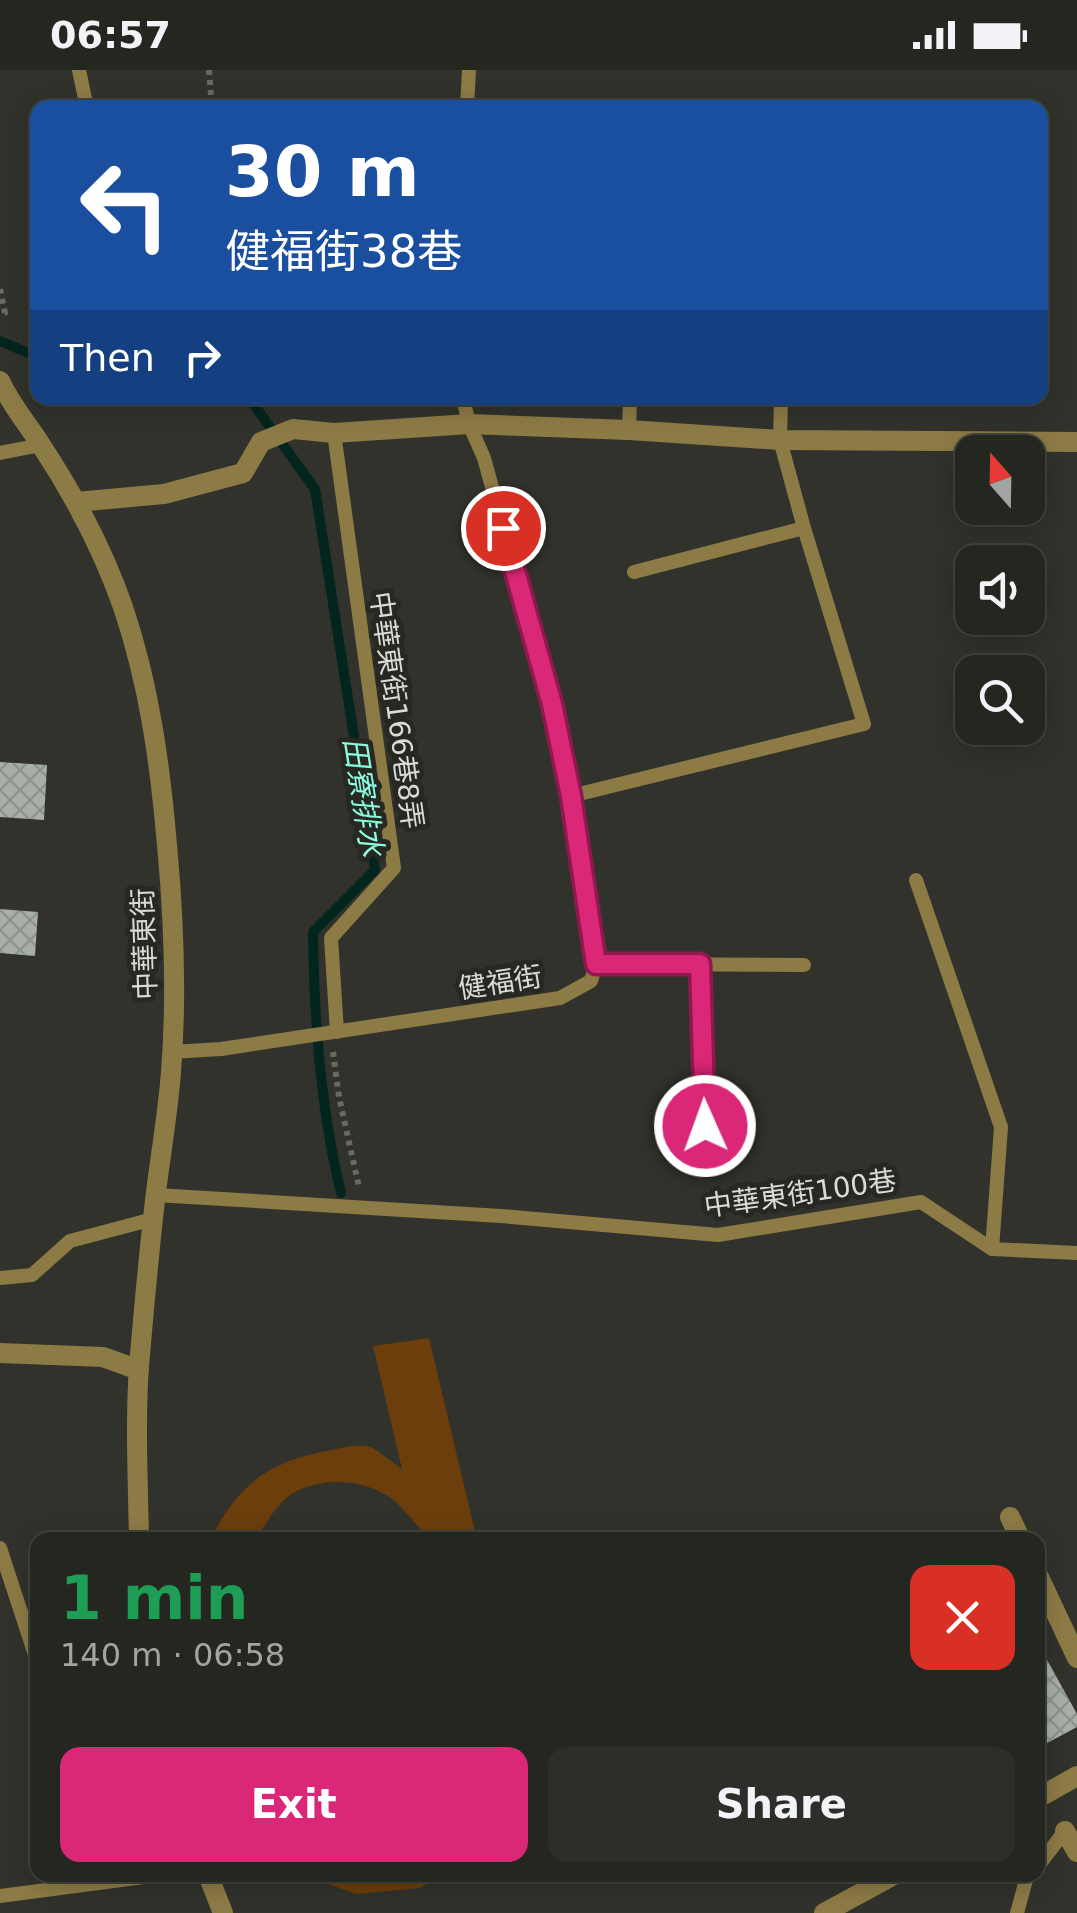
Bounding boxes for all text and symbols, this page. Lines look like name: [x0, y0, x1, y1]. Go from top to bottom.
text: 06:57: [50, 13, 171, 57]
text: 30 m: [225, 131, 420, 213]
icon: left: [60, 140, 190, 270]
text: 健福街38巷: [225, 225, 462, 278]
icon: right: [175, 330, 230, 385]
text: Then: [60, 336, 155, 380]
north arrow: [955, 435, 1045, 525]
map controls: [955, 435, 1045, 745]
pin: [461, 486, 546, 571]
icon: arrive: [476, 501, 531, 556]
button: sound: [955, 545, 1045, 635]
street label: 中華東街166巷8弄: [364, 589, 429, 831]
button: search: [955, 655, 1045, 745]
water label: 田寮排水: [337, 735, 390, 861]
street label: 中華東街: [126, 887, 163, 1001]
street label: 健福街: [456, 960, 544, 1005]
position arrow: [653, 1074, 757, 1178]
street label: 中華東街100巷: [702, 1164, 898, 1223]
text: 1 min: [60, 1563, 248, 1633]
button: close: [910, 1565, 1015, 1670]
text: 140 m · 06:58: [60, 1636, 285, 1674]
button: Exit: [60, 1747, 528, 1862]
button: Share: [548, 1747, 1015, 1862]

